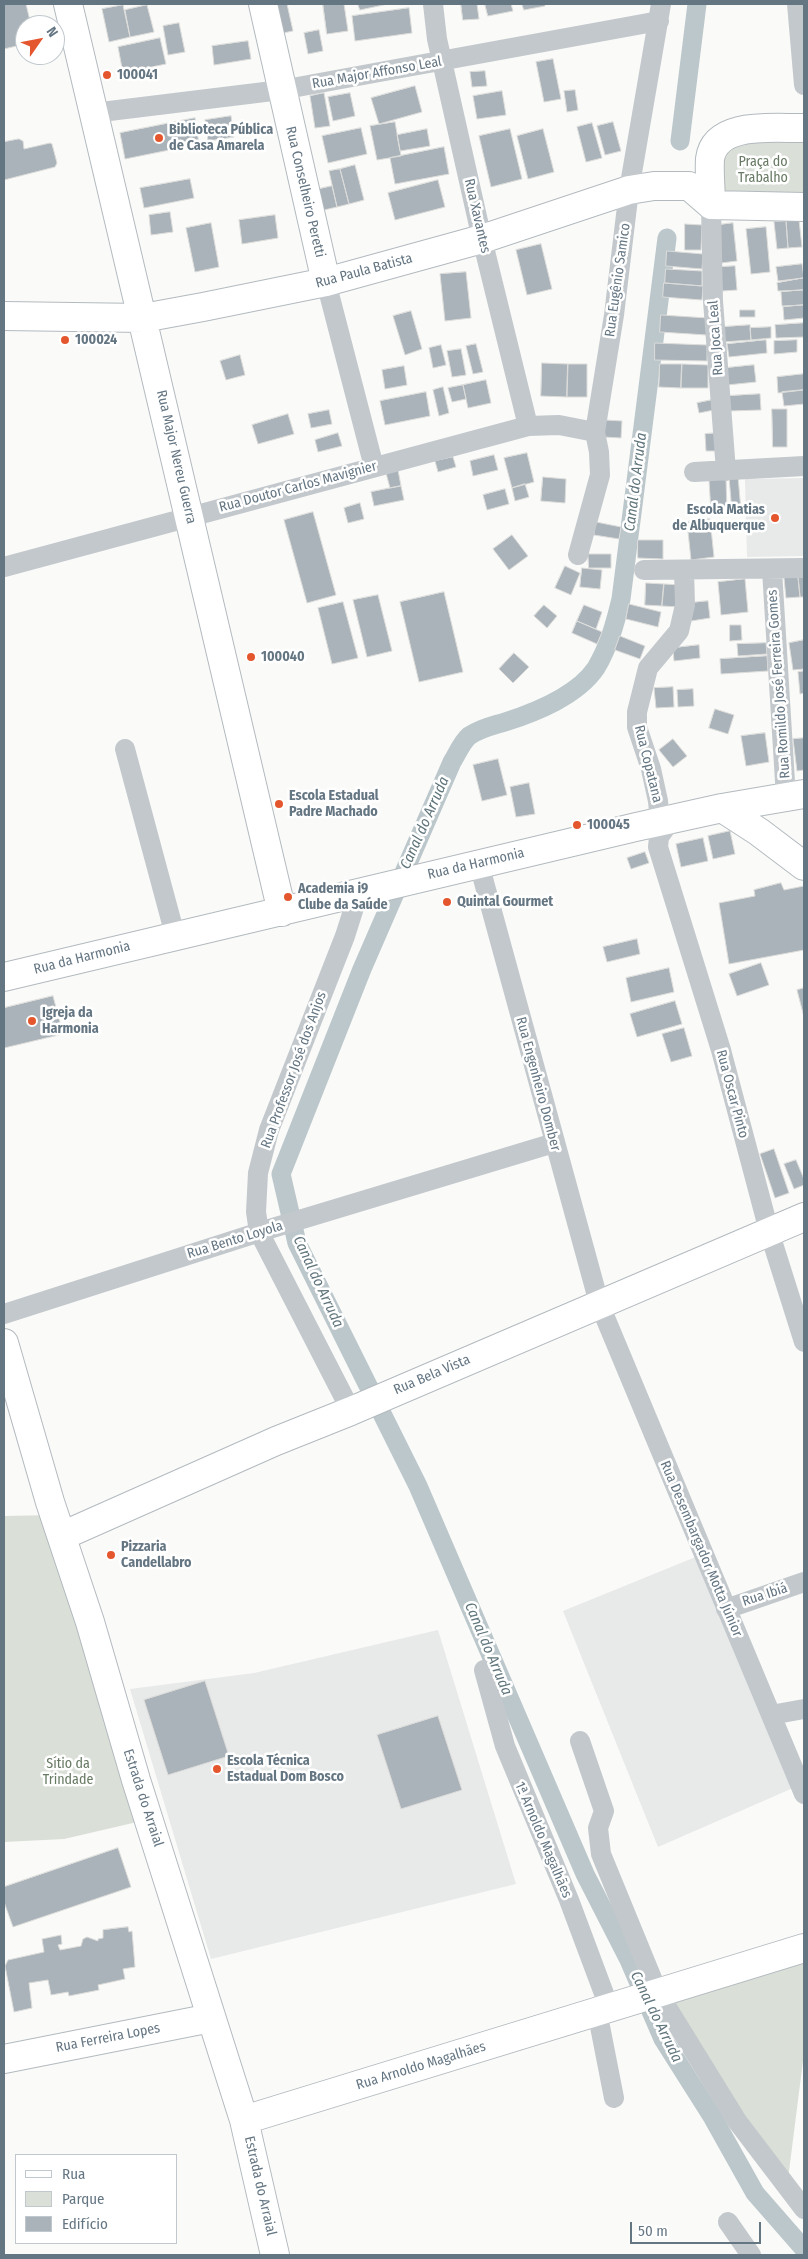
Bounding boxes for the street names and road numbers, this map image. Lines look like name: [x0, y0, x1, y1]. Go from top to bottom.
street label: Rua Major Affonso Leal: [311, 53, 443, 93]
street label: Rua Conselheiro Peretti: [282, 125, 328, 259]
street label: Rua Xavantes: [460, 177, 494, 255]
street label: Rua Eugênio Samico: [602, 222, 634, 338]
street label: Rua Paula Batista: [314, 250, 414, 292]
street label: Rua Joca Leal: [705, 300, 727, 376]
street label: Rua Major Nereu Guerra: [152, 388, 200, 526]
street label: Rua Doutor Carlos Mavignier: [217, 458, 379, 516]
street label: Rua Romildo José Ferreira Gomes: [764, 589, 794, 779]
street label: Rua Copatana: [630, 724, 666, 804]
street label: Rua da Harmonia: [426, 845, 526, 883]
street label: Rua da Harmonia: [32, 938, 132, 978]
street label: Rua Professor José dos Anjos: [258, 989, 330, 1151]
street label: Rua Engenheiro Domber: [512, 1015, 564, 1153]
street label: Rua Oscar Pinto: [712, 1048, 752, 1140]
street label: Rua Bento Loyola: [185, 1217, 285, 1263]
street label: Rua Bela Vista: [391, 1351, 473, 1399]
street label: Rua Desembargador Motta Júnior: [656, 1458, 746, 1640]
street label: Rua Ibiá: [740, 1580, 790, 1610]
street label: Estrada do Arraial: [119, 1747, 167, 1849]
street label: 1ª Arnoldo Magalhães: [511, 1779, 575, 1901]
street label: Rua Ferreira Lopes: [55, 2020, 161, 2056]
street label: Rua Arnoldo Magalhães: [354, 2038, 488, 2094]
street label: Estrada do Arraial: [240, 2135, 280, 2237]

